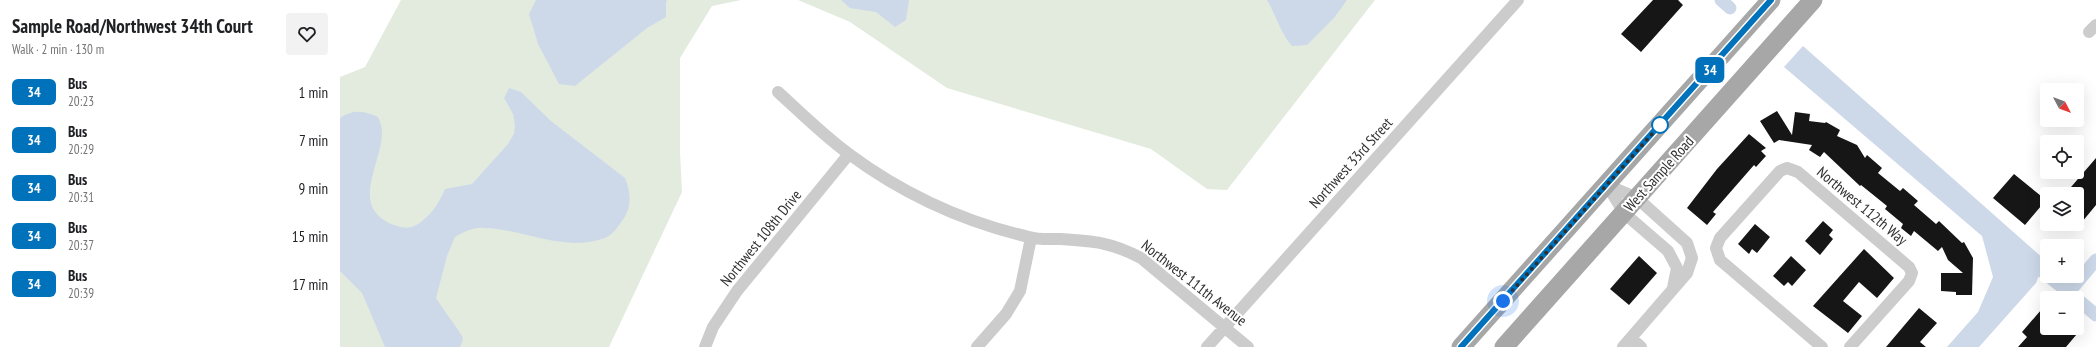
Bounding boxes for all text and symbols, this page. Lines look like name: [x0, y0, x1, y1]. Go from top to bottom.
button: heart: [286, 13, 328, 55]
text: Sample Road/Northwest 34th Court: [12, 14, 253, 38]
text: Walk · 2 min · 130 m: [12, 41, 104, 58]
line badge: 34: [1692, 57, 1728, 83]
text: 34: [1703, 61, 1717, 79]
text: Bus: [68, 74, 87, 93]
text: 34: [27, 83, 41, 101]
text: 1 min: [298, 83, 328, 102]
north arrow: [2040, 83, 2084, 127]
map controls: [2040, 83, 2084, 335]
text: 20:23: [68, 93, 94, 110]
street label: Northwest 33rd Street: [1305, 113, 1396, 212]
unlabelled marker: [1651, 116, 1669, 134]
text: Bus: [68, 122, 87, 141]
text: 34: [27, 131, 41, 149]
text: 7 min: [299, 131, 328, 150]
street label: West Sample Road: [1620, 132, 1698, 215]
button: locate: [2040, 135, 2084, 179]
text: 20:29: [68, 141, 94, 158]
street label: Northwest 112th Way: [1813, 162, 1912, 249]
text: Bus: [68, 170, 87, 189]
text: 34: [27, 179, 41, 197]
text: 9 min: [298, 179, 328, 198]
street label: Northwest 108th Drive: [716, 186, 805, 290]
button: layers: [2040, 187, 2084, 231]
text: 20:31: [68, 189, 94, 206]
text: Bus: [68, 218, 87, 237]
text: 34: [27, 227, 41, 245]
text: 15 min: [292, 227, 328, 246]
street label: Northwest 111th Avenue: [1138, 235, 1251, 330]
text: 20:37: [68, 237, 94, 254]
button: +: [2040, 239, 2084, 283]
text: Bus: [68, 266, 87, 285]
text: 34: [27, 275, 41, 293]
text: 17 min: [292, 275, 328, 294]
text: 20:39: [68, 285, 94, 302]
your location: [1493, 291, 1513, 311]
button: −: [2040, 291, 2084, 335]

